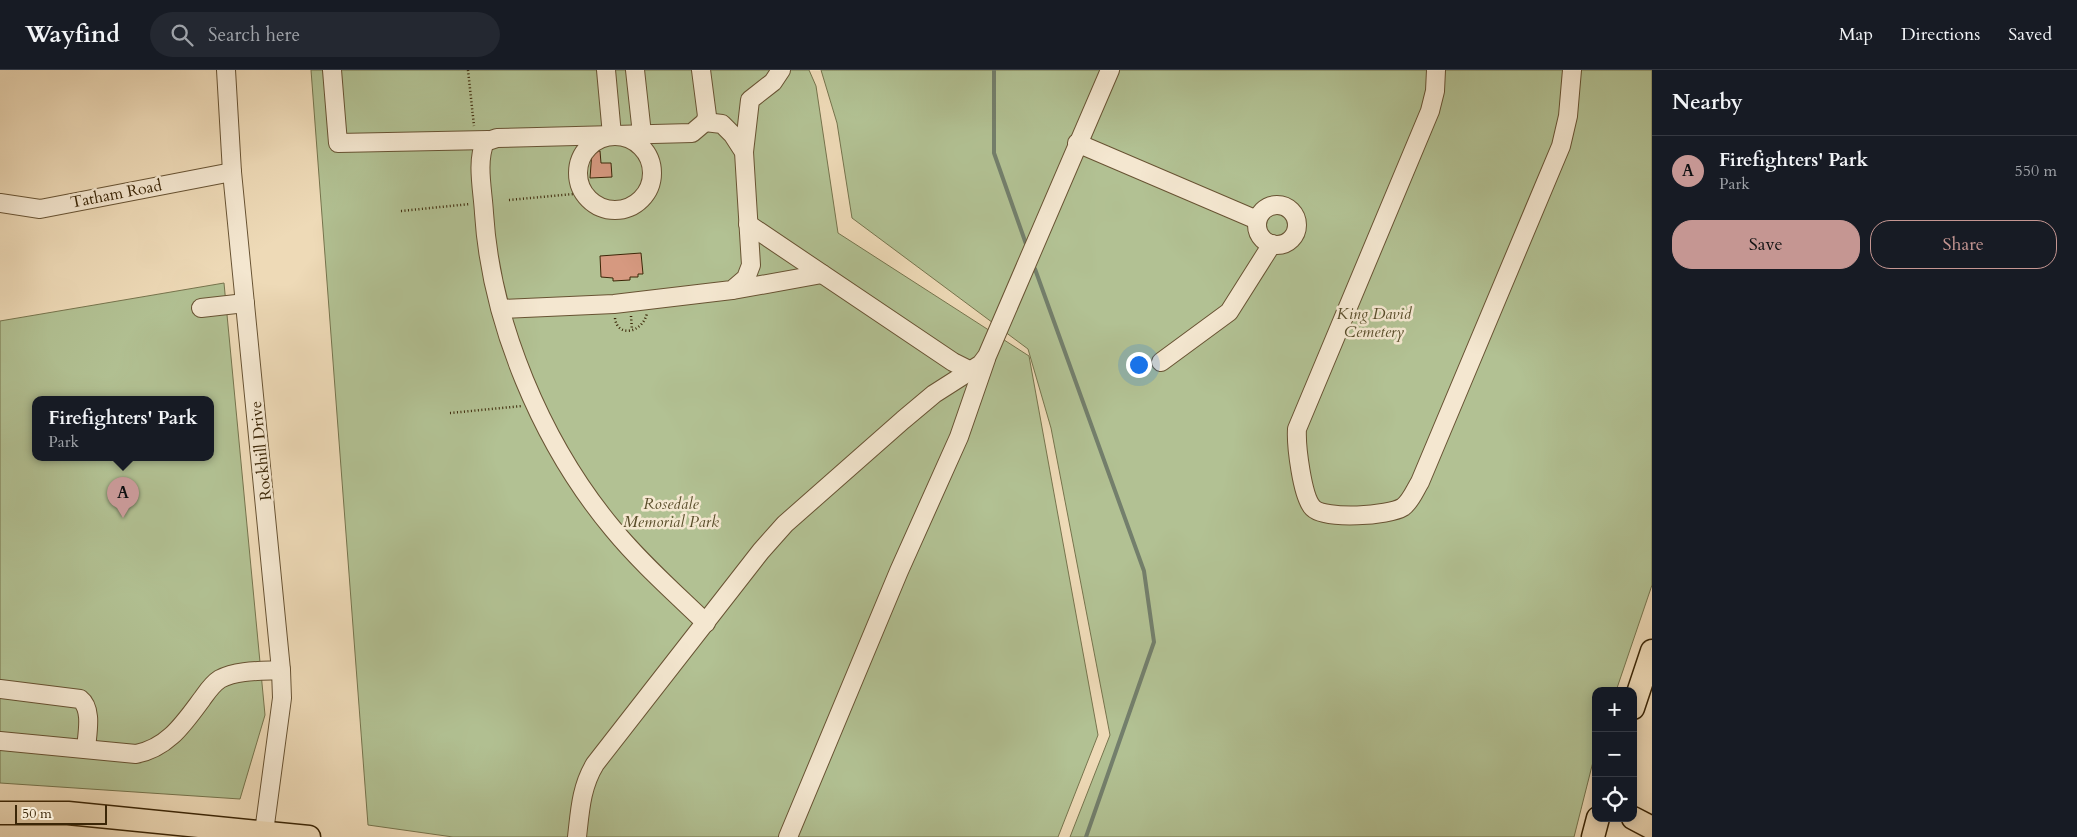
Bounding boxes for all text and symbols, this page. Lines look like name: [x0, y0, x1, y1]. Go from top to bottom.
search box: [150, 12, 500, 57]
text: Wayfind: [25, 18, 120, 51]
icon: search: [168, 21, 196, 49]
text: Search here: [208, 22, 300, 48]
text: Map: [1839, 22, 1873, 47]
text: Directions: [1901, 22, 1980, 47]
text: Saved: [2008, 22, 2052, 47]
text: Nearby: [1672, 88, 1743, 117]
text: Firefighters' Park: [1719, 147, 1868, 173]
text: A: [1682, 160, 1694, 182]
text: 550 m: [2015, 160, 2057, 182]
text: Park: [1719, 173, 1750, 195]
street label: Tatham Road: [69, 174, 164, 214]
button: Save: [1672, 220, 1860, 269]
button: Share: [1870, 220, 2057, 269]
park label: King David Cemetery: [1337, 303, 1413, 343]
your location: [1126, 352, 1152, 378]
popup: [32, 396, 214, 461]
street label: Rockhill Drive: [245, 400, 277, 502]
text: Firefighters' Park: [48, 405, 198, 431]
text: Park: [48, 431, 79, 453]
pin: A: [107, 477, 139, 518]
park label: Rosedale Memorial Park: [623, 493, 719, 533]
map controls: [1592, 687, 1637, 822]
button: +: [1592, 687, 1637, 732]
button: −: [1592, 732, 1637, 777]
button: locate: [1592, 777, 1637, 822]
scale bar: [15, 802, 108, 825]
text: 50 m: [22, 804, 52, 823]

